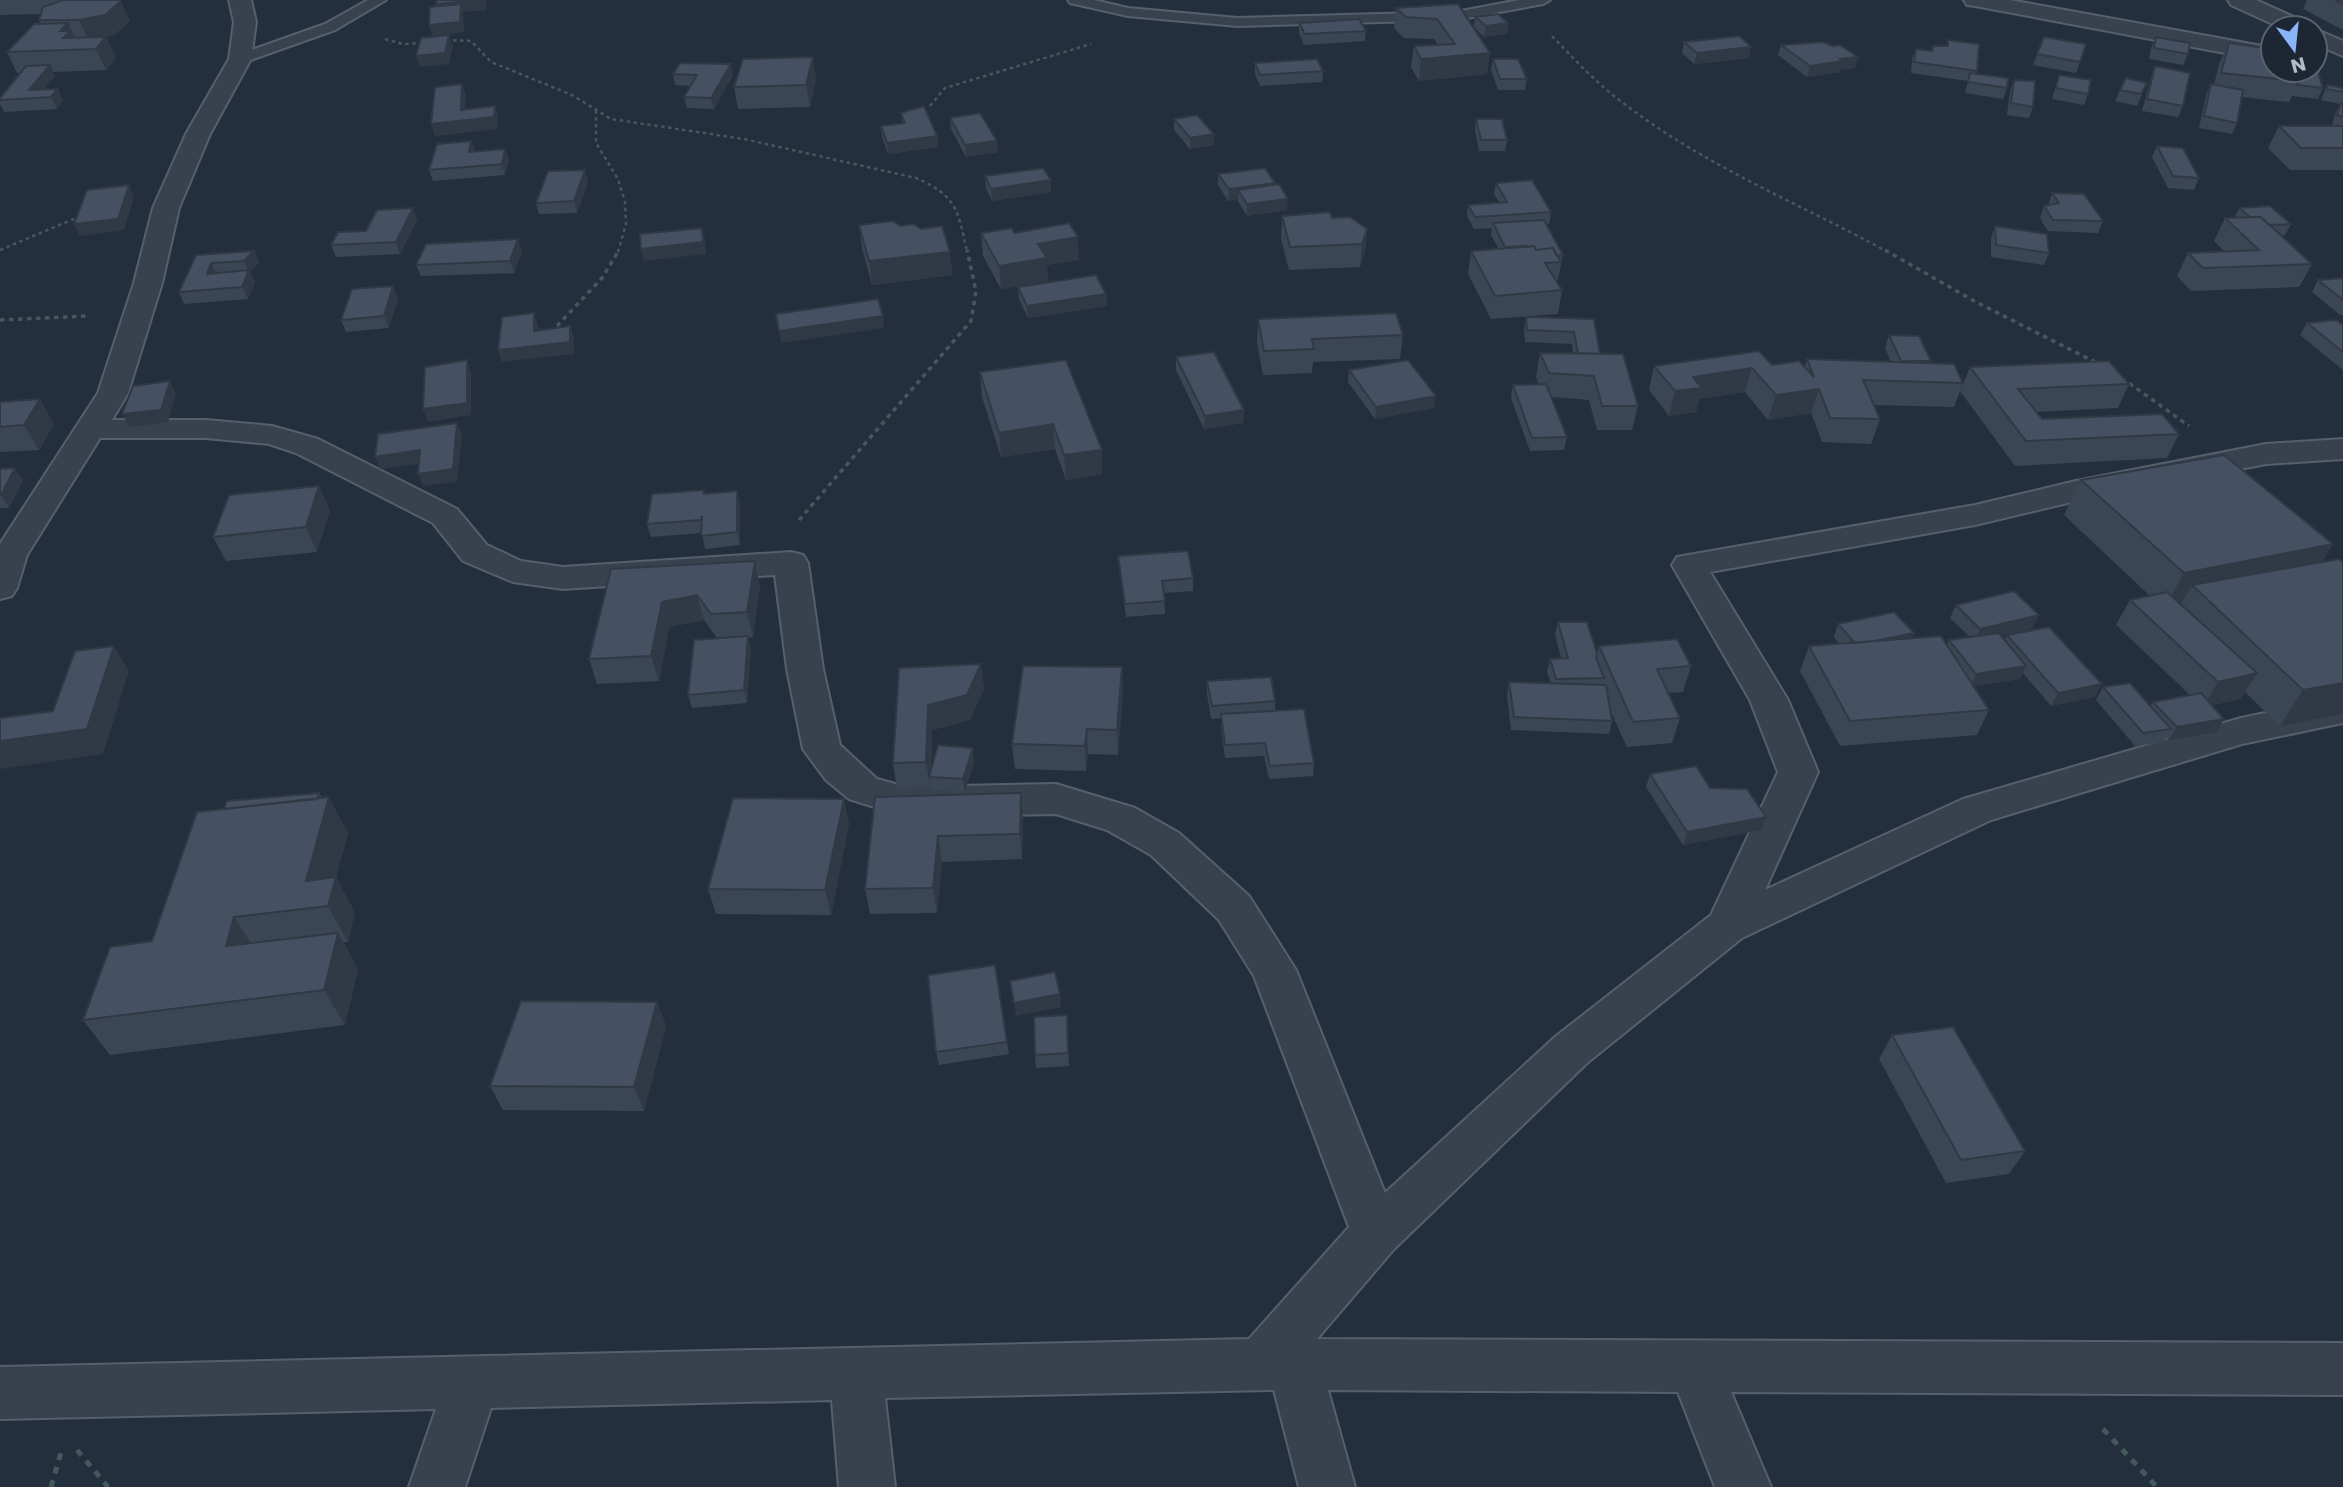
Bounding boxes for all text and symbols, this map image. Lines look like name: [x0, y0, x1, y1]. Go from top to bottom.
north arrow: [2259, 14, 2329, 84]
text: N: [2288, 50, 2309, 80]

